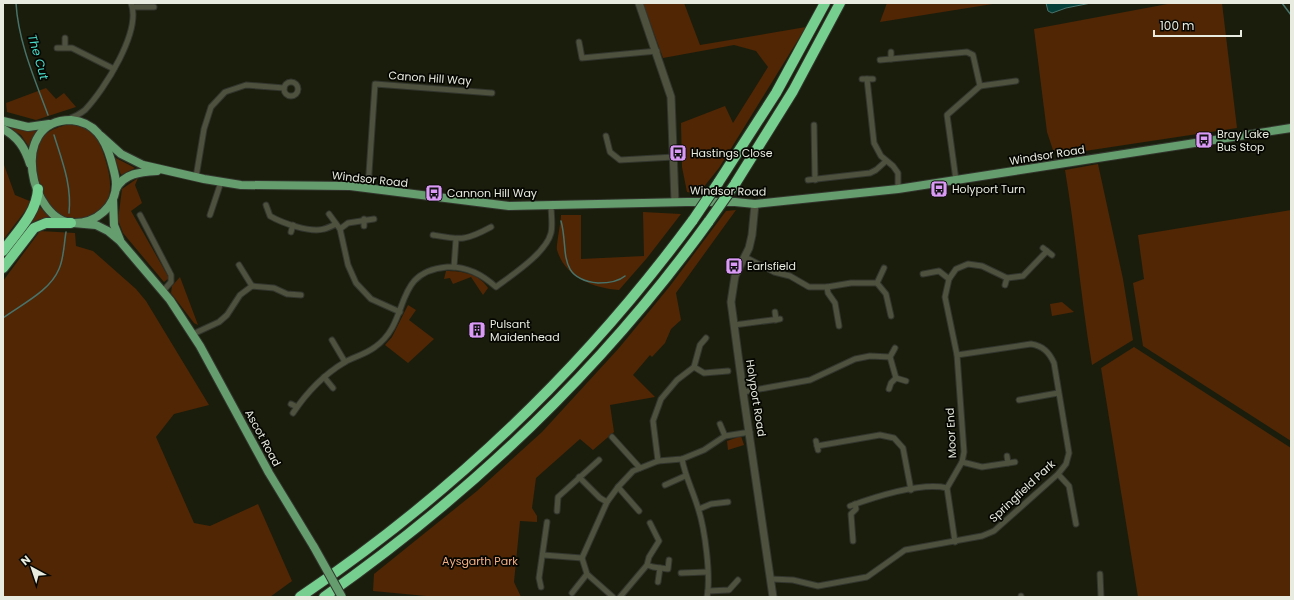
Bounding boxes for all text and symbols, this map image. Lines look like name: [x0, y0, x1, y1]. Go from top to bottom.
scale bar: [1154, 12, 1241, 38]
text: 100 m: [1160, 17, 1194, 34]
water label: The Cut: [24, 32, 53, 82]
street label: Canon Hill Way: [388, 67, 473, 89]
place label: Bray Lake Bus Stop: [1217, 126, 1269, 155]
bus stop icon: Bray Lake Bus Stop: [1194, 130, 1214, 150]
street label: Windsor Road: [1008, 141, 1086, 169]
bus stop icon: Hastings Close: [668, 143, 688, 163]
place label: Hastings Close: [691, 145, 773, 161]
street label: Windsor Road: [331, 167, 409, 191]
bus stop icon: Holyport Turn: [929, 179, 949, 199]
place label: Holyport Turn: [952, 181, 1025, 197]
street label: Windsor Road: [690, 182, 766, 200]
bus stop icon: Cannon Hill Way: [424, 183, 444, 203]
place label: Cannon Hill Way: [447, 185, 538, 201]
bus stop icon: Earlsfield: [724, 256, 744, 276]
place label: Earlsfield: [747, 258, 796, 274]
place label: Pulsant Maidenhead: [490, 316, 560, 345]
building icon: Pulsant Maidenhead: [467, 320, 487, 340]
street label: Holyport Road: [742, 358, 770, 438]
street label: Ascot Road: [241, 407, 285, 469]
street label: Moor End: [942, 407, 960, 459]
street label: Springfield Park: [985, 456, 1059, 526]
north arrow: [12, 548, 52, 588]
text: N: [17, 552, 34, 569]
park label: Aysgarth Park: [442, 553, 518, 569]

